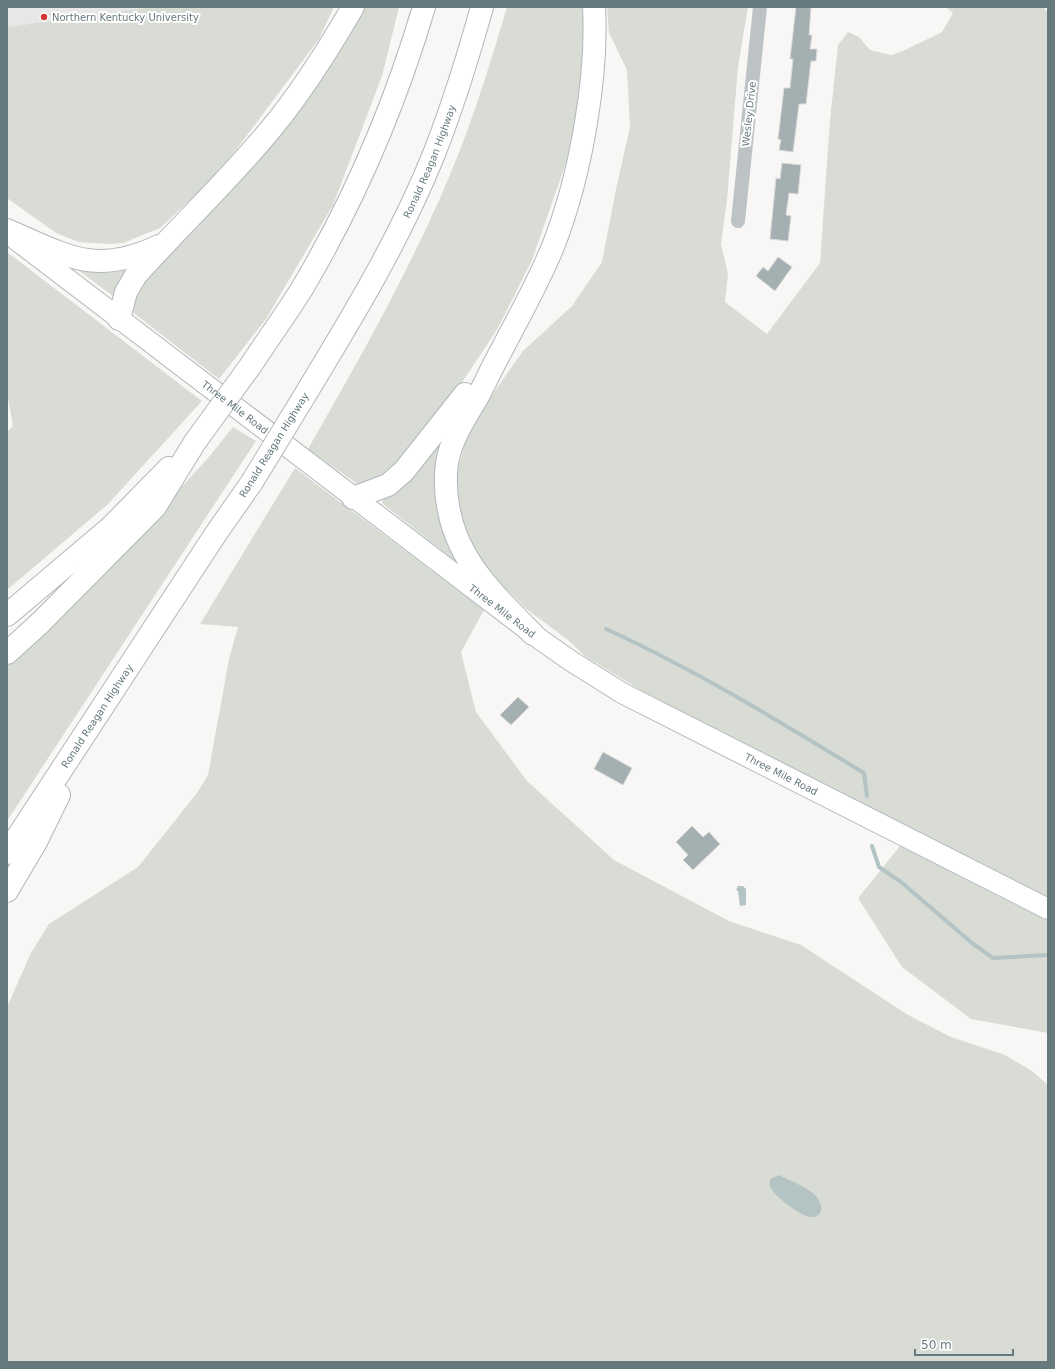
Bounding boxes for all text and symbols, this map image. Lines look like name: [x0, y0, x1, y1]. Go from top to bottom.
marker: Northern Kentucky University: [39, 12, 49, 22]
place label: Northern Kentucky University: [52, 12, 199, 23]
street label: Wesley Drive: [740, 81, 758, 147]
street label: Ronald Reagan Highway: [401, 103, 457, 220]
street label: Three Mile Road: [199, 378, 271, 436]
street label: Ronald Reagan Highway: [237, 391, 311, 499]
street label: Three Mile Road: [466, 581, 538, 639]
street label: Ronald Reagan Highway: [59, 662, 135, 770]
street label: Three Mile Road: [742, 750, 820, 797]
scale bar: [915, 1331, 1013, 1357]
text: 50 m: [921, 1338, 952, 1352]

